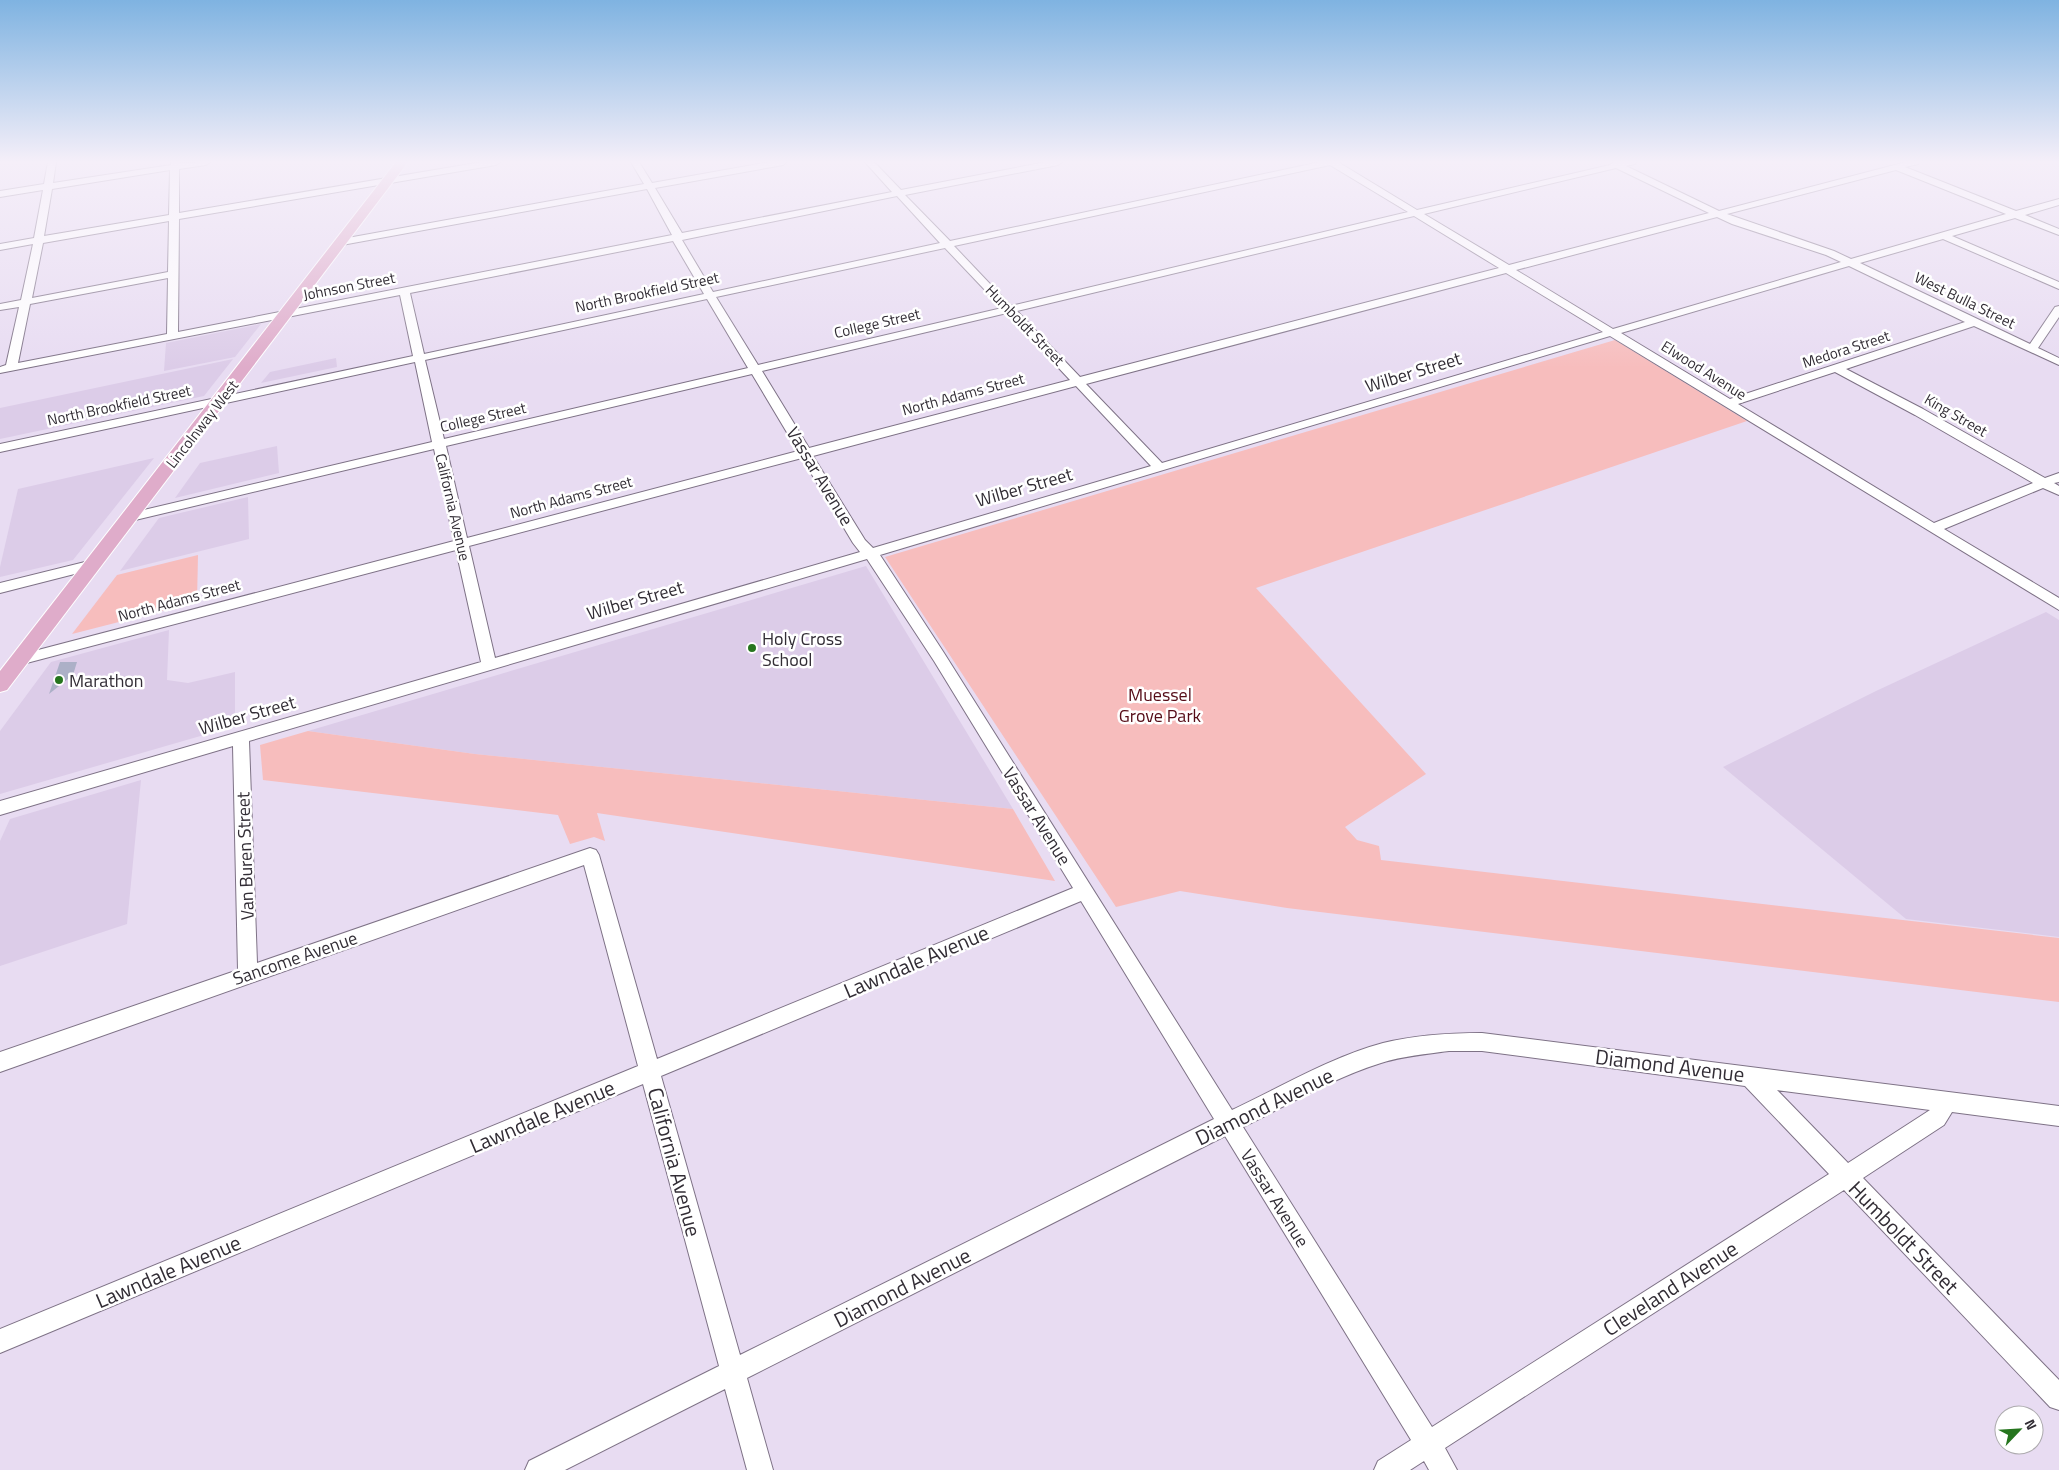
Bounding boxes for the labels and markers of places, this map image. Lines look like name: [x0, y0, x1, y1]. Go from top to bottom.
place label: Holy Cross School: [762, 625, 842, 673]
marker: Holy Cross School: [746, 642, 758, 654]
place label: Marathon: [69, 667, 144, 694]
marker: Marathon: [53, 674, 65, 686]

